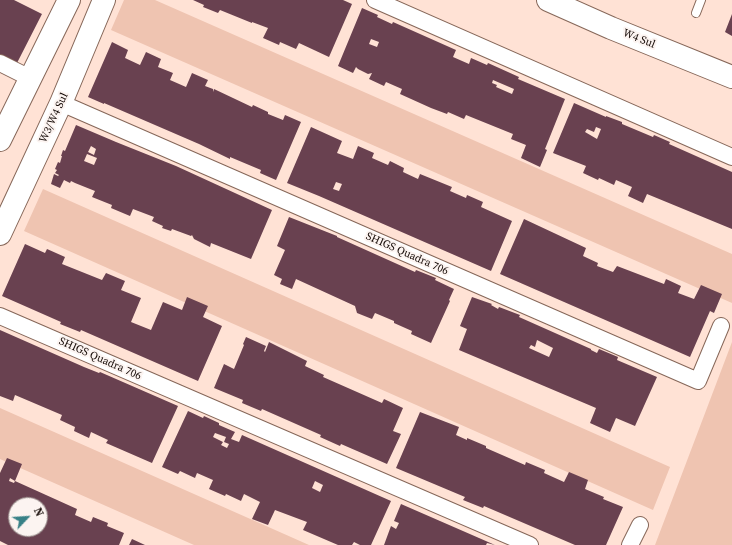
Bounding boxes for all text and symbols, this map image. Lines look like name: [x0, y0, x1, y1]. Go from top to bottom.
street label: W4 Sul: [621, 27, 657, 51]
street label: W3/W4 Sul: [37, 91, 71, 145]
street label: SHIGS Quadra 706: [364, 230, 450, 278]
street label: SHIGS Quadra 706: [57, 335, 143, 383]
north arrow: [8, 497, 48, 537]
text: N: [30, 505, 47, 519]

